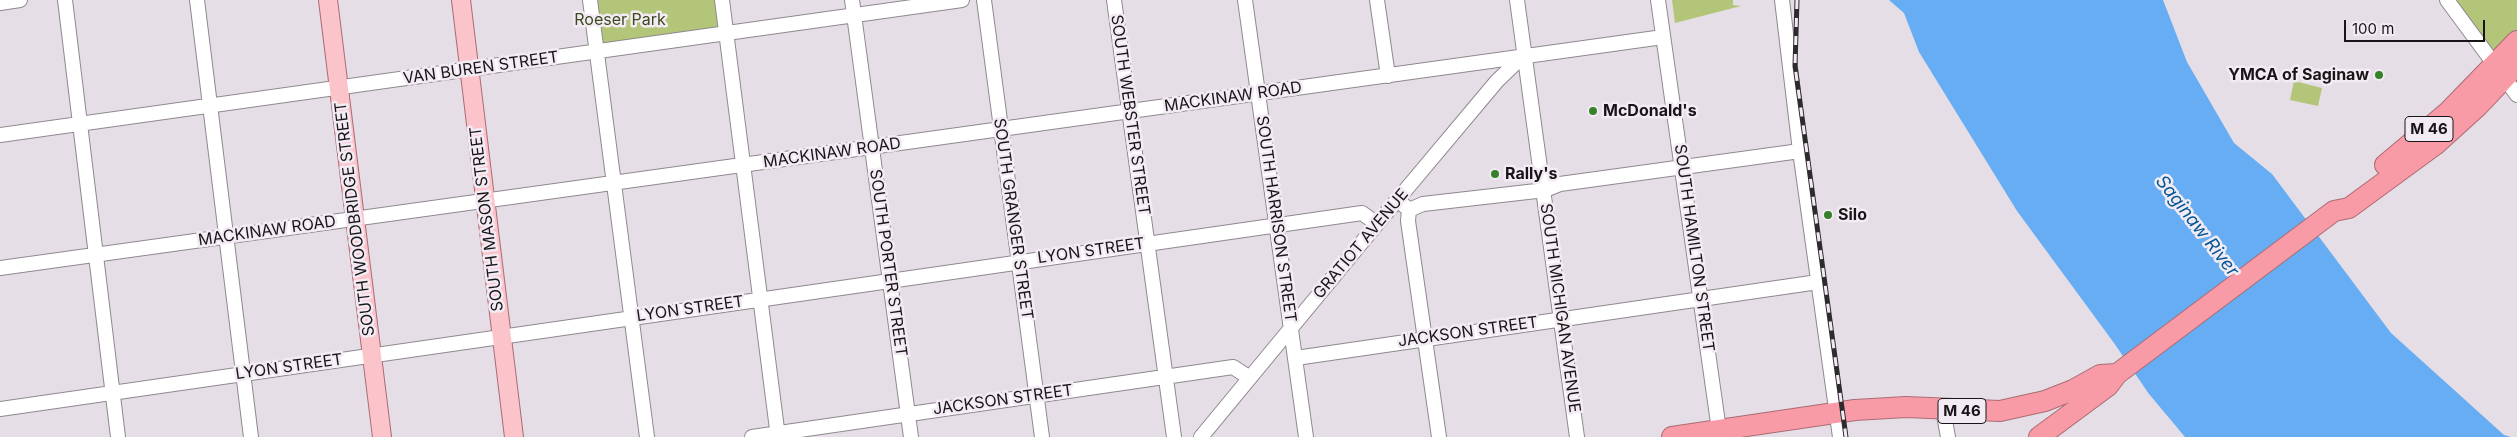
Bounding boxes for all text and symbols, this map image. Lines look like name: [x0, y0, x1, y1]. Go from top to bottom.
park label: Roeser Park: [574, 10, 666, 30]
scale bar: [2347, 10, 2488, 42]
street label: SOUTH WEBSTER STREET: [1106, 13, 1154, 217]
text: 100 m: [2352, 19, 2394, 38]
street label: VAN BUREN STREET: [402, 48, 560, 88]
place label: YMCA of Saginaw: [2228, 65, 2369, 85]
marker: YMCA of Saginaw: [2373, 69, 2385, 81]
street label: MACKINAW ROAD: [1163, 78, 1303, 116]
street label: SOUTH WOODBRIDGE STREET: [331, 101, 379, 337]
place label: McDonald's: [1603, 101, 1697, 121]
marker: McDonald's: [1587, 105, 1599, 117]
street label: SOUTH HARRISON STREET: [1252, 114, 1300, 324]
road number: M 46: [2405, 116, 2453, 142]
street label: SOUTH GRANGER STREET: [989, 117, 1037, 321]
street label: SOUTH MASON STREET: [466, 125, 508, 313]
street label: MACKINAW ROAD: [762, 134, 902, 172]
street label: SOUTH HAMILTON STREET: [1670, 143, 1718, 353]
place label: Rally's: [1505, 164, 1557, 184]
street label: SOUTH PORTER STREET: [865, 168, 911, 358]
marker: Rally's: [1489, 168, 1501, 180]
water label: Saginaw River: [2151, 171, 2243, 281]
street label: GRATIOT AVENUE: [1310, 185, 1412, 303]
street label: SOUTH MICHIGAN AVENUE: [1536, 202, 1584, 414]
place label: Silo: [1838, 205, 1867, 225]
marker: Silo: [1822, 209, 1834, 221]
street label: MACKINAW ROAD: [197, 212, 337, 250]
street label: LYON STREET: [1036, 234, 1146, 268]
street label: LYON STREET: [635, 292, 745, 326]
street label: JACKSON STREET: [1397, 313, 1539, 351]
street label: LYON STREET: [234, 350, 344, 384]
street label: JACKSON STREET: [932, 381, 1074, 419]
road number: M 46: [1938, 398, 1986, 424]

